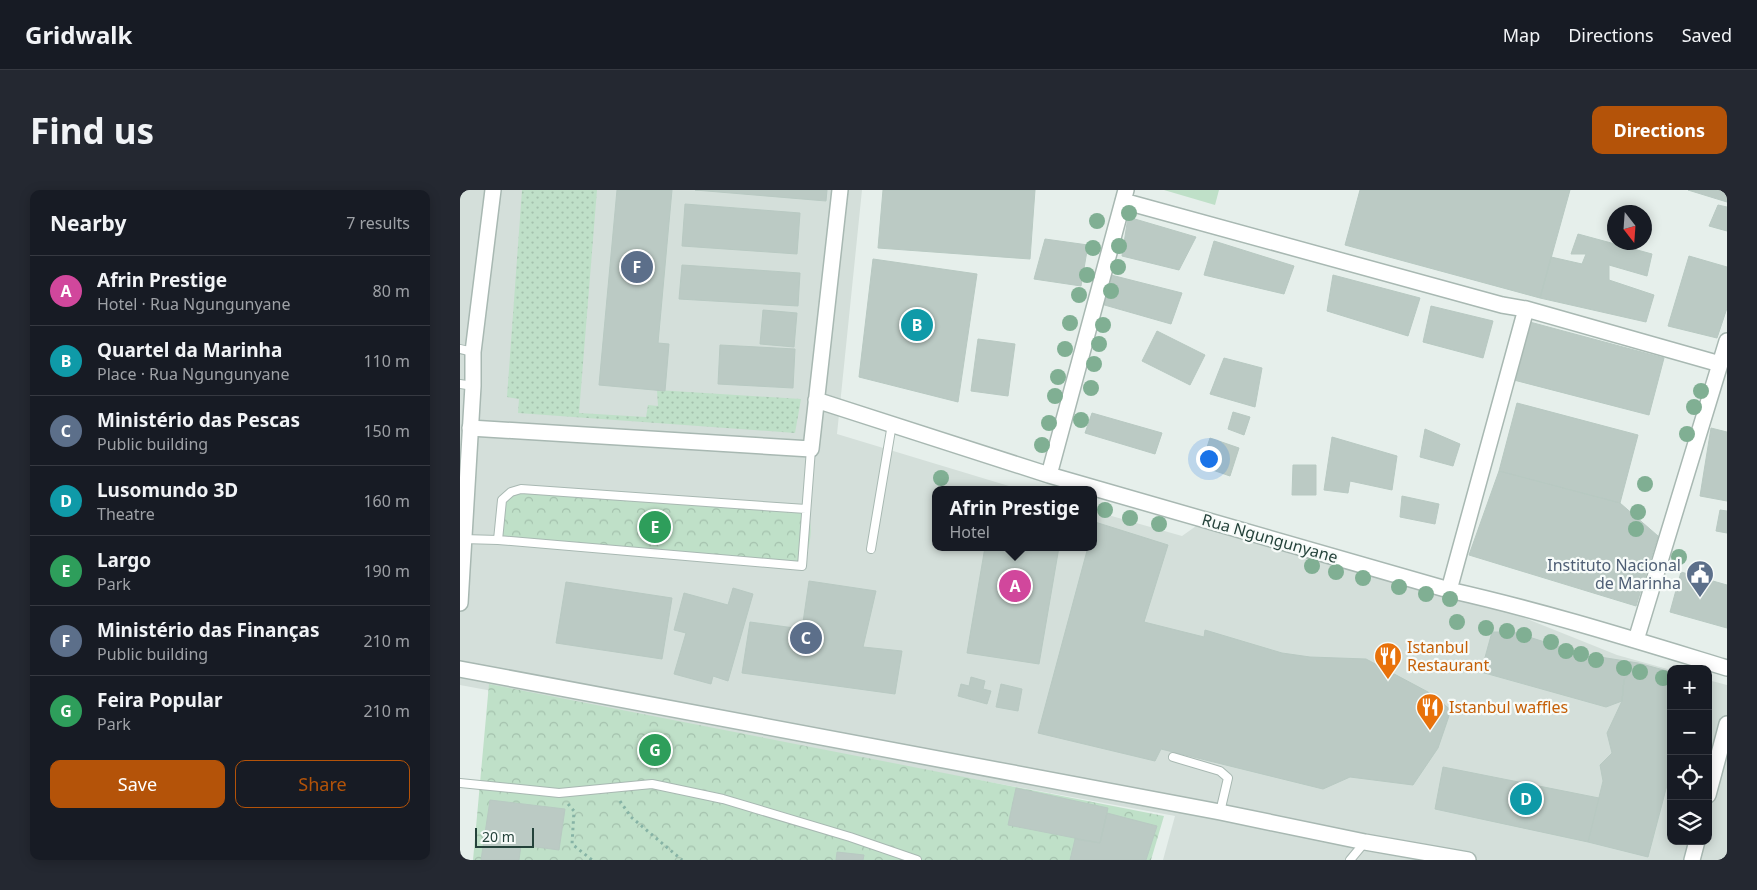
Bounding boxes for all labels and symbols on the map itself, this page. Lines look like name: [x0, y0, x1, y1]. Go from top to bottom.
north arrow: [1607, 205, 1652, 250]
pin: F: [621, 248, 653, 286]
pin: B: [901, 306, 933, 344]
your location: [1196, 446, 1222, 472]
pin: E: [639, 508, 671, 546]
street label: Rua Ngungunyane: [1199, 508, 1341, 568]
place label: Instituto Nacional de Marinha: [1547, 554, 1681, 594]
public building icon: Instituto Nacional de Marinha: [1685, 559, 1715, 598]
pin: A: [999, 567, 1031, 605]
pin: C: [790, 619, 822, 657]
place label: Istanbul Restaurant: [1407, 636, 1489, 676]
restaurant icon: Istanbul Restaurant: [1373, 641, 1403, 680]
restaurant icon: Istanbul waffles: [1415, 692, 1445, 731]
place label: Istanbul waffles: [1449, 696, 1568, 718]
pin: G: [639, 731, 671, 769]
pin: D: [1510, 780, 1542, 818]
scale bar: [475, 825, 534, 848]

